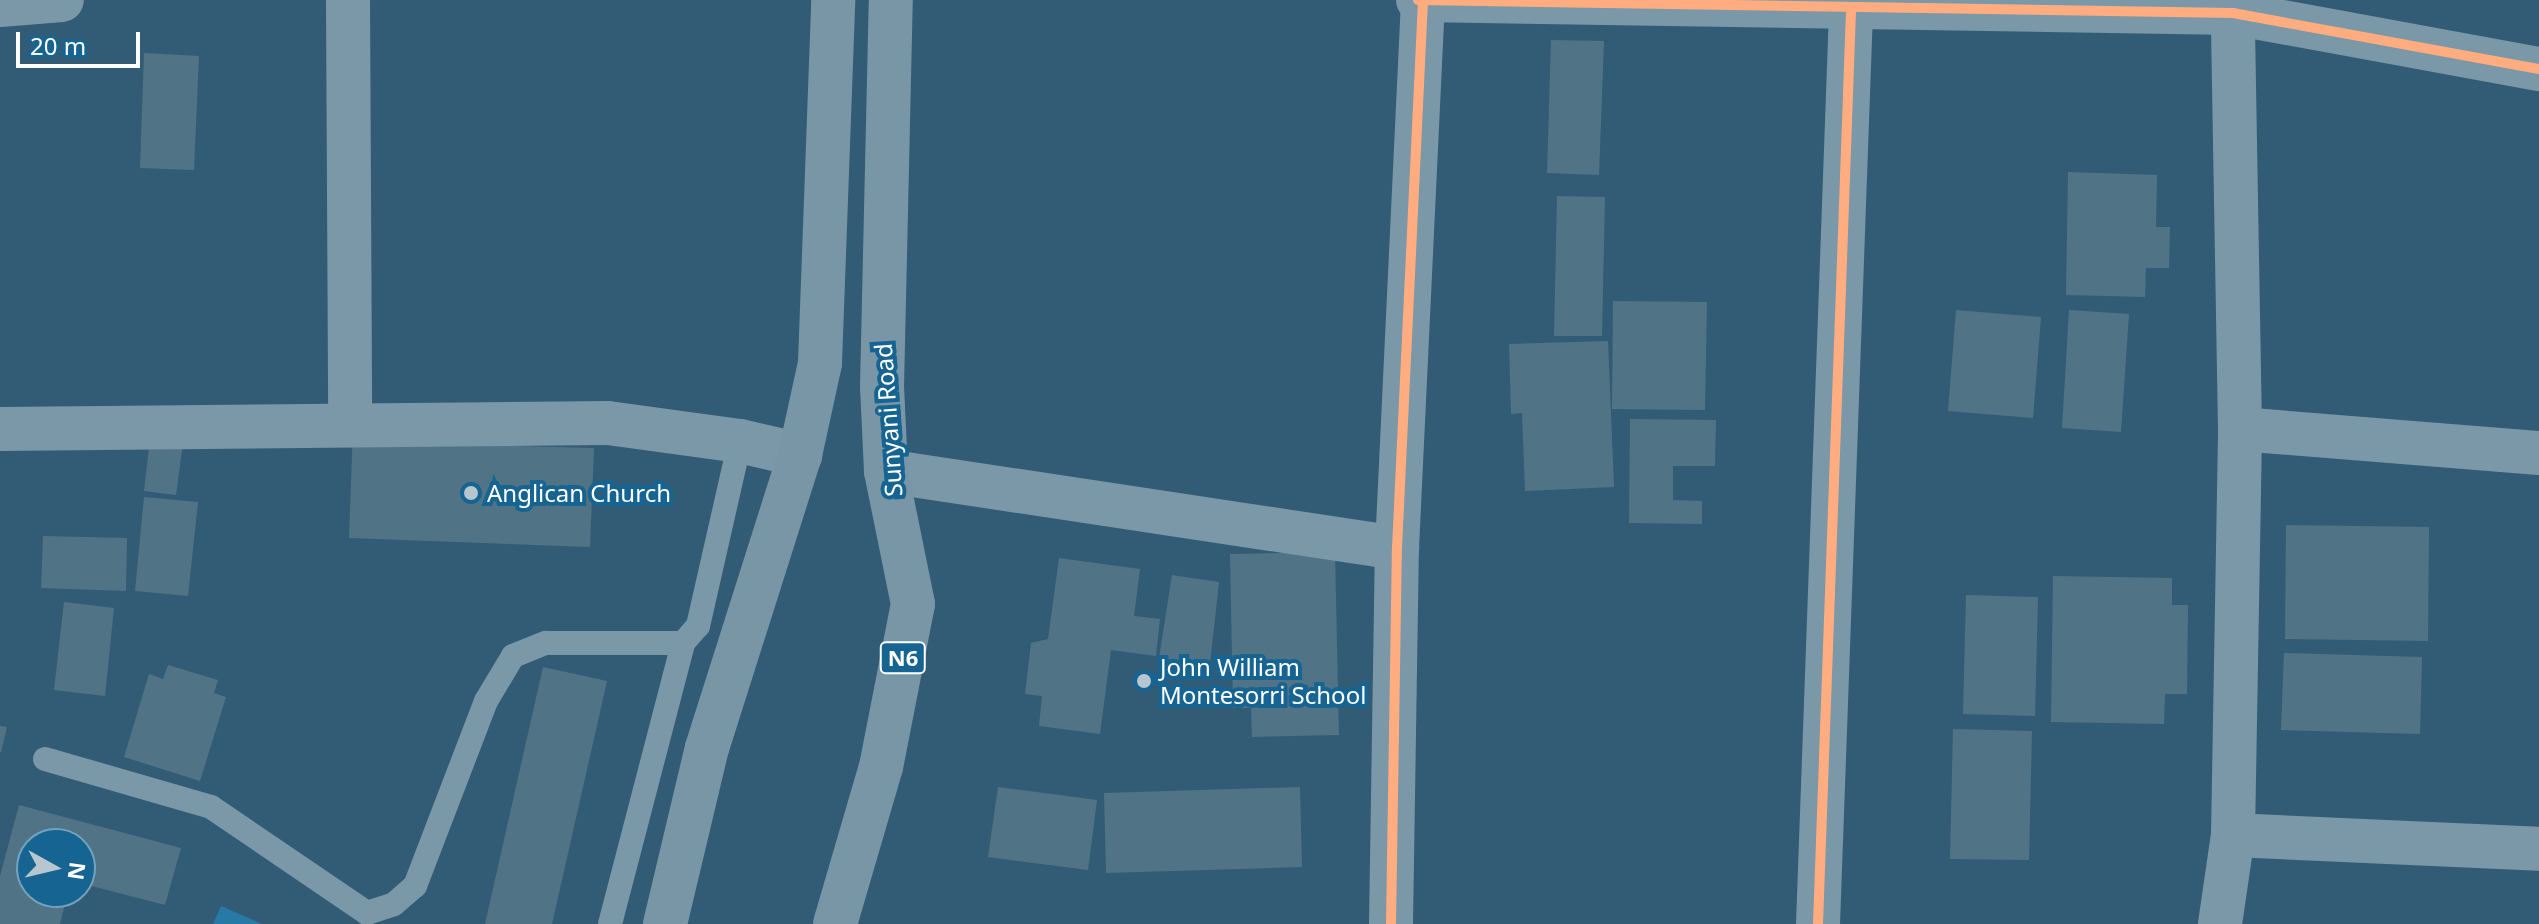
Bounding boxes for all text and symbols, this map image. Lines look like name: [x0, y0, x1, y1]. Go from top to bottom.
scale bar: [20, 16, 144, 66]
text: 20 m: [30, 29, 86, 62]
street label: Sunyani Road: [868, 342, 908, 498]
place label: Anglican Church: [487, 479, 671, 507]
marker: Anglican Church: [462, 484, 480, 502]
road number: N6: [879, 640, 927, 676]
place label: John William Montesorri School: [1160, 653, 1366, 709]
marker: John William Montesorri School: [1135, 672, 1153, 690]
north arrow: [16, 828, 96, 908]
text: N: [62, 860, 94, 882]

